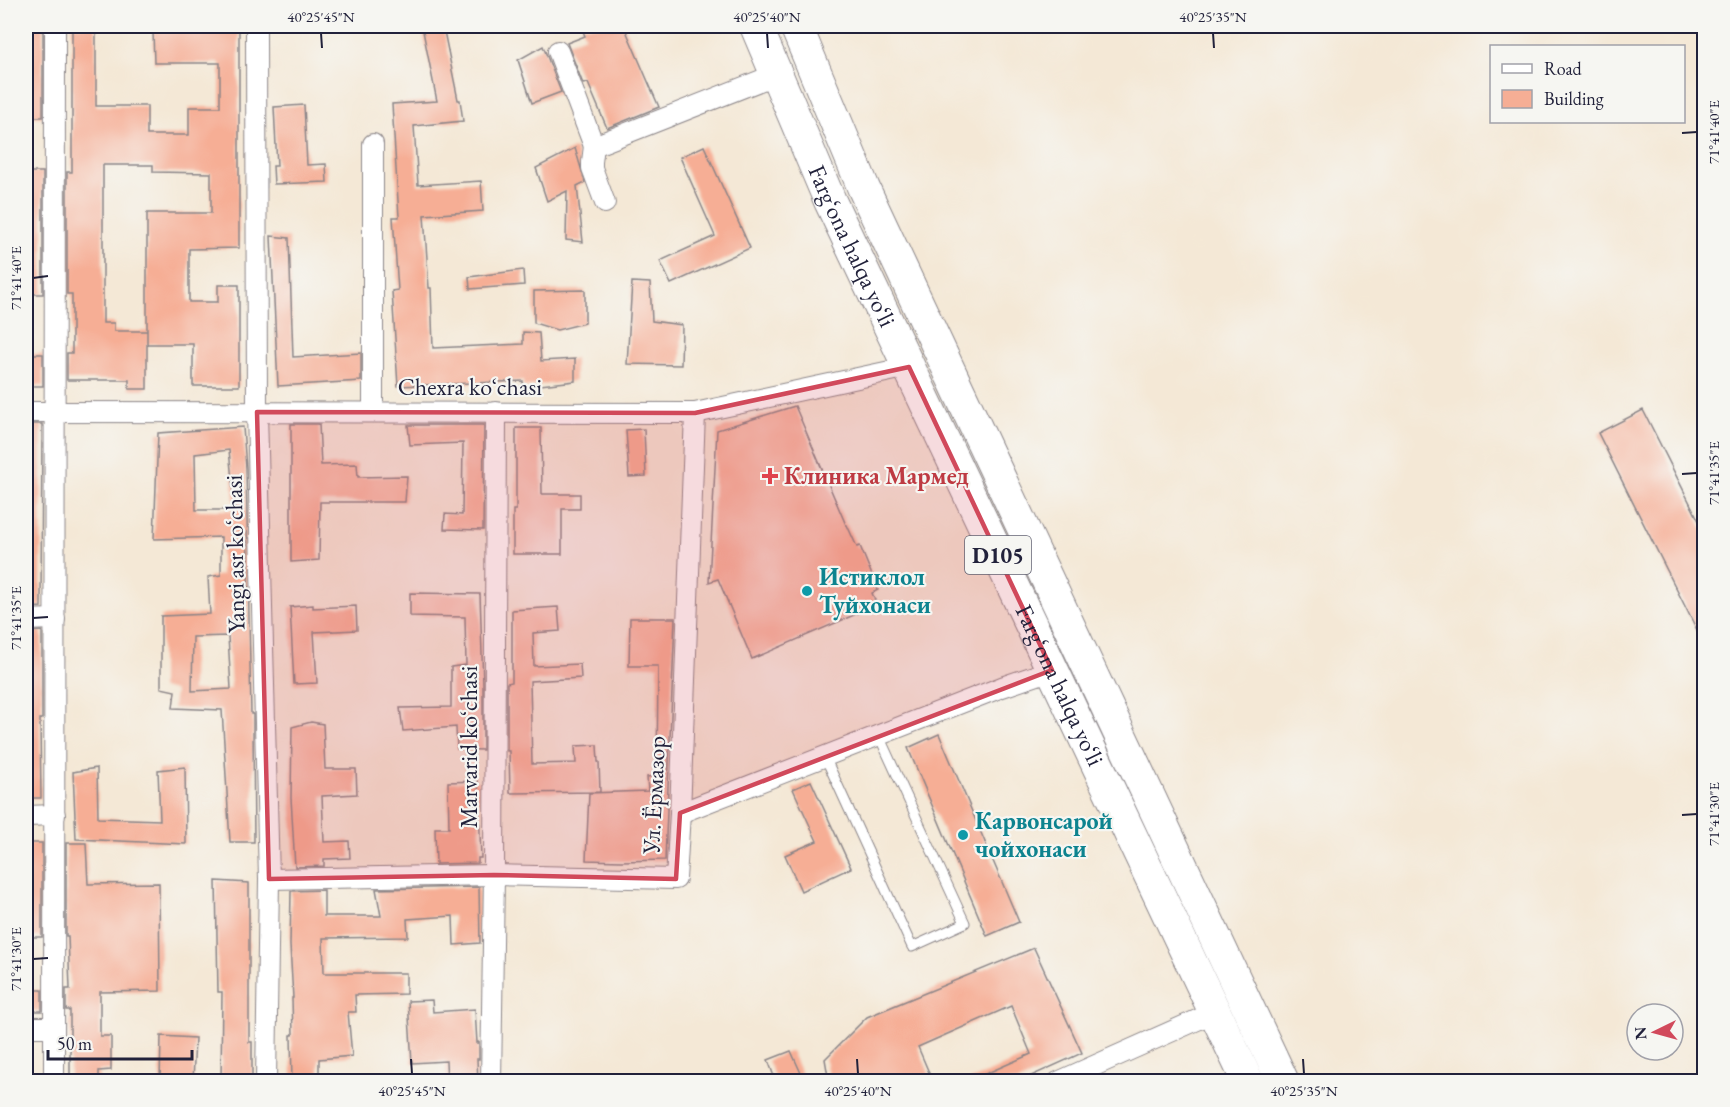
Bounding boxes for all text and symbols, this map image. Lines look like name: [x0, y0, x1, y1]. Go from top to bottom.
text: 40°25'45"N: [287, 7, 355, 26]
text: 40°25'40"N: [733, 7, 801, 26]
text: 40°25'35"N: [1179, 7, 1247, 26]
legend: [1490, 45, 1685, 123]
text: Road: [1544, 57, 1583, 80]
text: Building: [1544, 87, 1604, 110]
text: 71°41'40"E: [1704, 99, 1723, 164]
street label: Farg‘ona halqa yo‘li: [802, 160, 904, 332]
text: 71°41'40"E: [6, 245, 25, 310]
street label: Chexra koʻchasi: [398, 371, 542, 402]
text: 71°41'35"E: [1704, 440, 1723, 505]
place label: Клиника Мармед: [784, 460, 969, 491]
marker: Клиника Мармед: [761, 467, 779, 485]
street label: Yangi asr koʻchasi: [218, 475, 251, 633]
road number: D105: [965, 536, 1031, 574]
place label: Истиклол Туйхонаси: [819, 561, 931, 621]
marker: Истиклол Туйхонаси: [800, 584, 814, 598]
text: 71°41'35"E: [6, 585, 25, 650]
street label: Farg‘ona halqa yo‘li: [1009, 599, 1112, 771]
street label: Marvarid koʻchasi: [453, 666, 484, 828]
street label: Ул. Ёрмазор: [635, 735, 672, 856]
text: 71°41'30"E: [1704, 781, 1723, 846]
place label: Карвонсарой чойхонаси: [975, 805, 1113, 864]
marker: Карвонсарой чойхонаси: [956, 828, 970, 842]
text: 71°41'30"E: [6, 926, 25, 991]
north arrow: [1625, 1002, 1685, 1062]
scale bar: [48, 1023, 192, 1061]
text: N: [1630, 1026, 1652, 1041]
text: 50 m: [57, 1032, 92, 1055]
text: 40°25'45"N: [378, 1081, 446, 1100]
text: 40°25'40"N: [824, 1081, 892, 1100]
text: 40°25'35"N: [1270, 1081, 1338, 1100]

